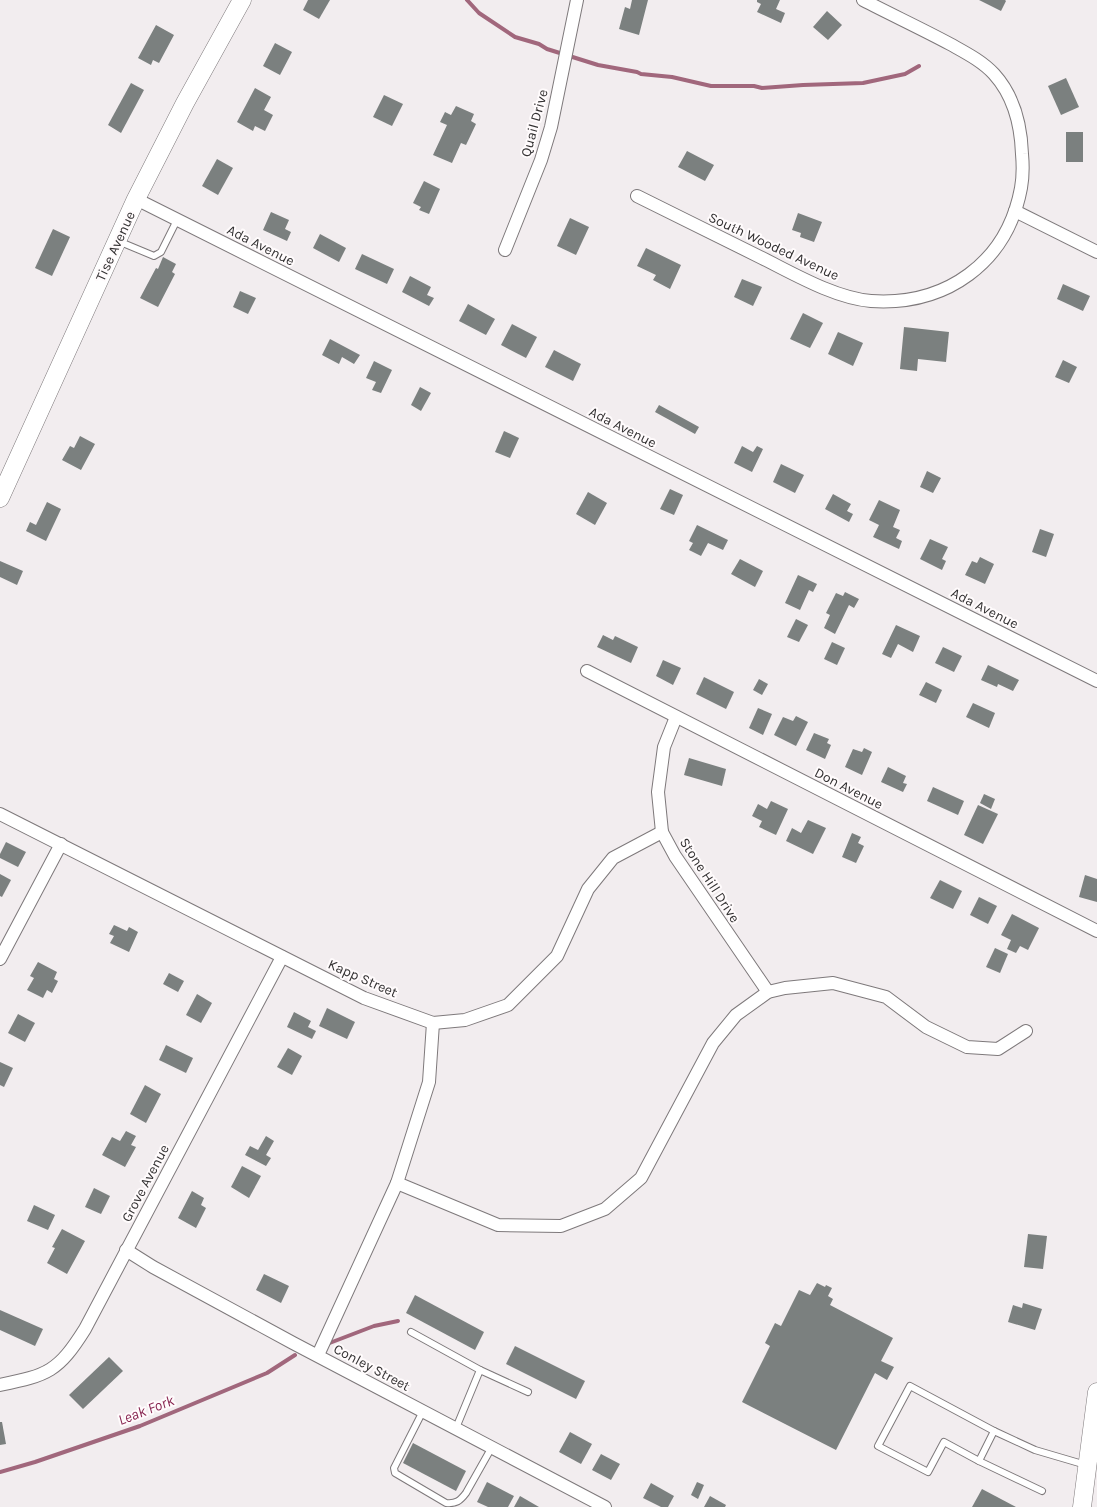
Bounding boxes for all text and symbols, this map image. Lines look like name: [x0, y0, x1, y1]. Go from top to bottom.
street label: Quail Drive: [517, 87, 552, 159]
street label: Tise Avenue: [92, 209, 139, 284]
street label: South Wooded Avenue: [706, 209, 842, 284]
street label: Ada Avenue: [224, 221, 297, 270]
street label: Ada Avenue: [586, 403, 659, 452]
street label: Ada Avenue: [948, 584, 1021, 633]
street label: Don Avenue: [812, 764, 886, 813]
street label: Stone Hill Drive: [676, 835, 743, 926]
street label: Kapp Street: [325, 956, 400, 1001]
street label: Grove Avenue: [118, 1142, 173, 1225]
street label: Conley Street: [331, 1340, 413, 1395]
water label: Leak Fork: [115, 1391, 177, 1429]

